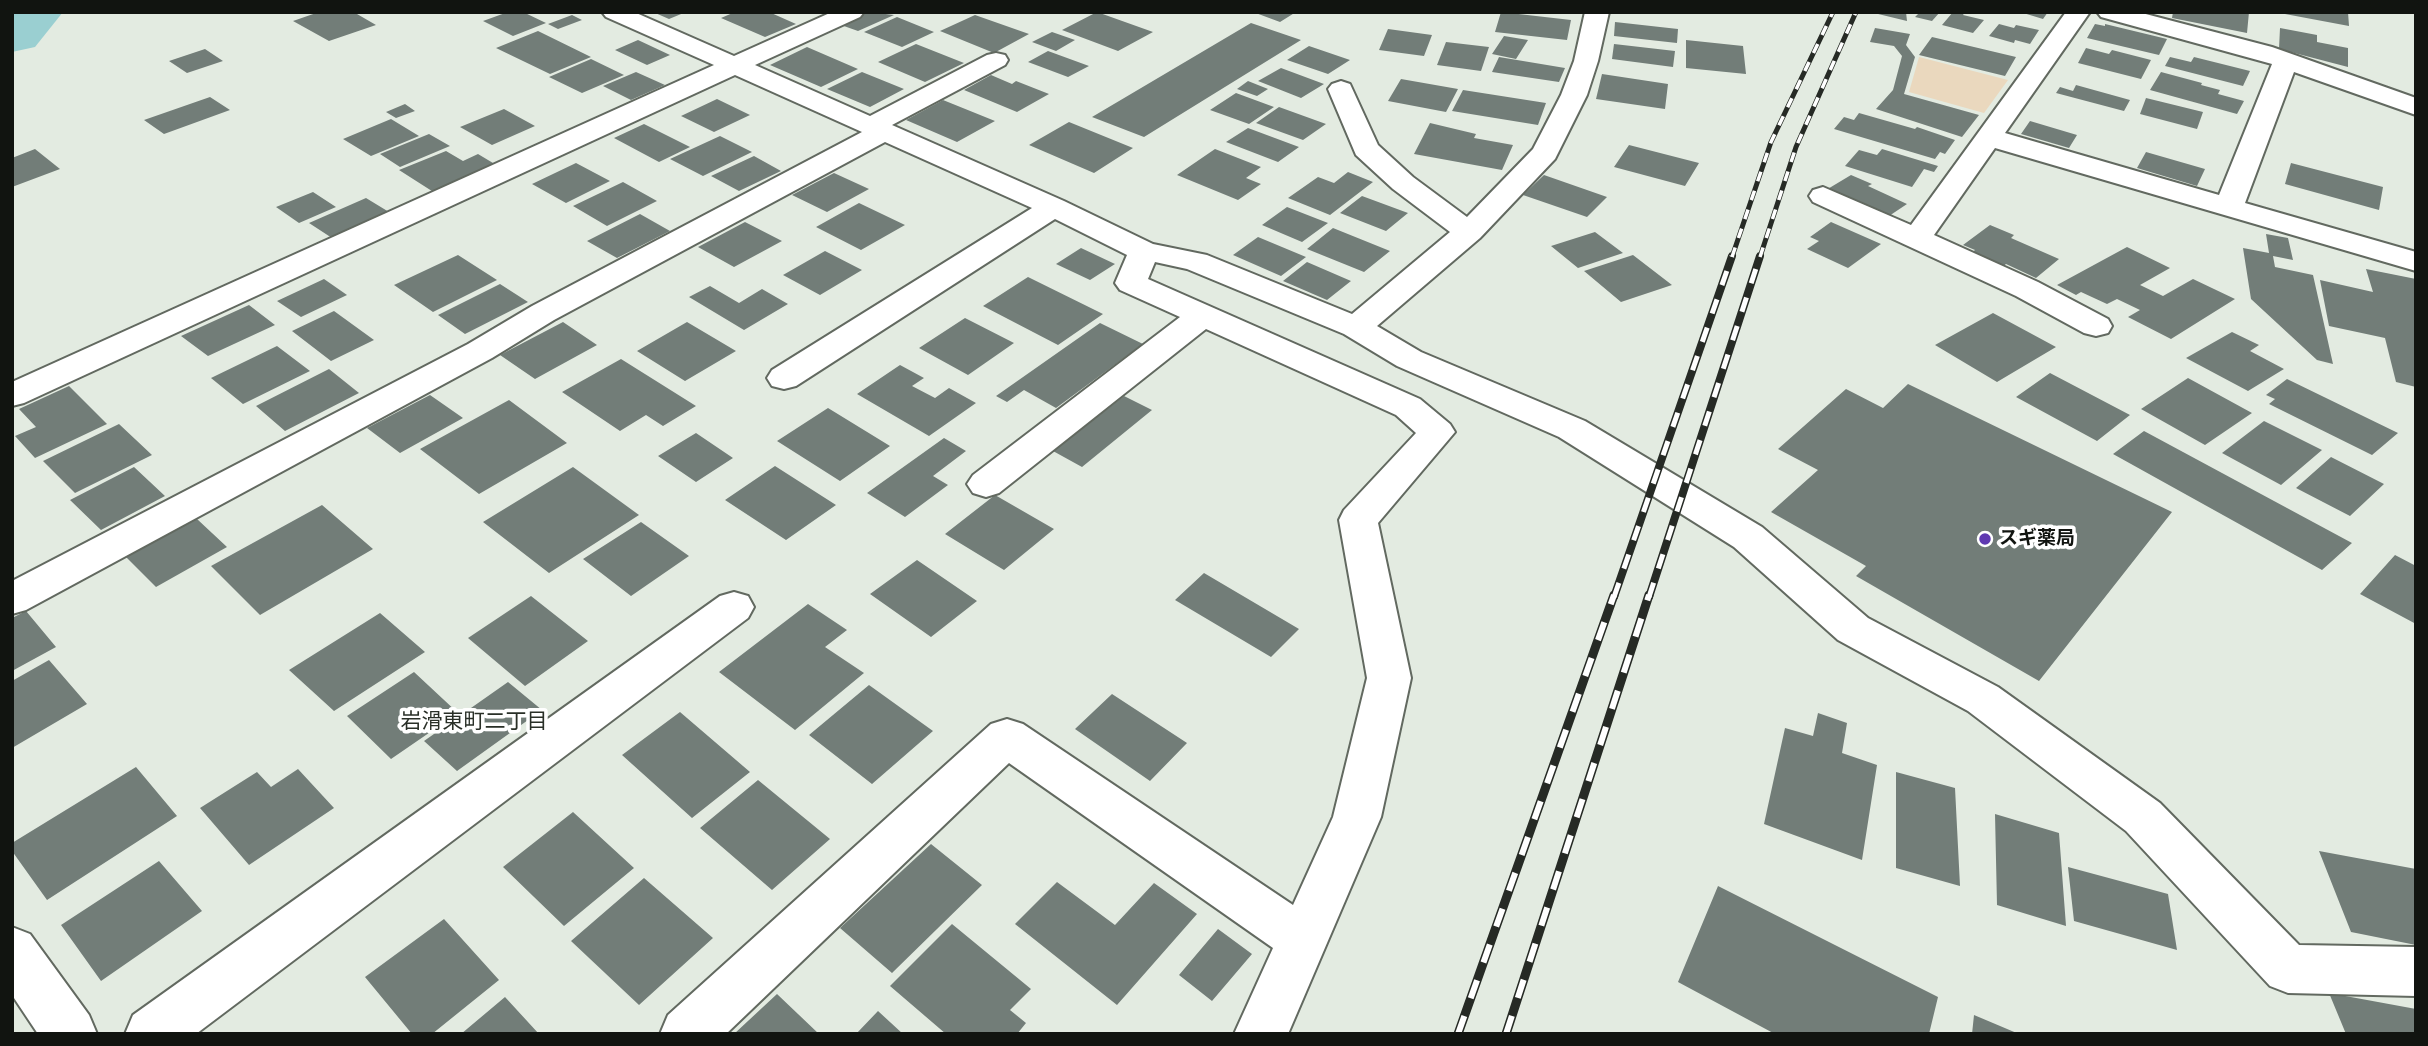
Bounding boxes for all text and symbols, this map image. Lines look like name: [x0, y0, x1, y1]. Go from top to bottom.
place label: スギ薬局: [1999, 528, 2075, 550]
marker: スギ薬局: [1977, 531, 1993, 547]
district label: 岩滑東町二丁目: [401, 709, 547, 735]

